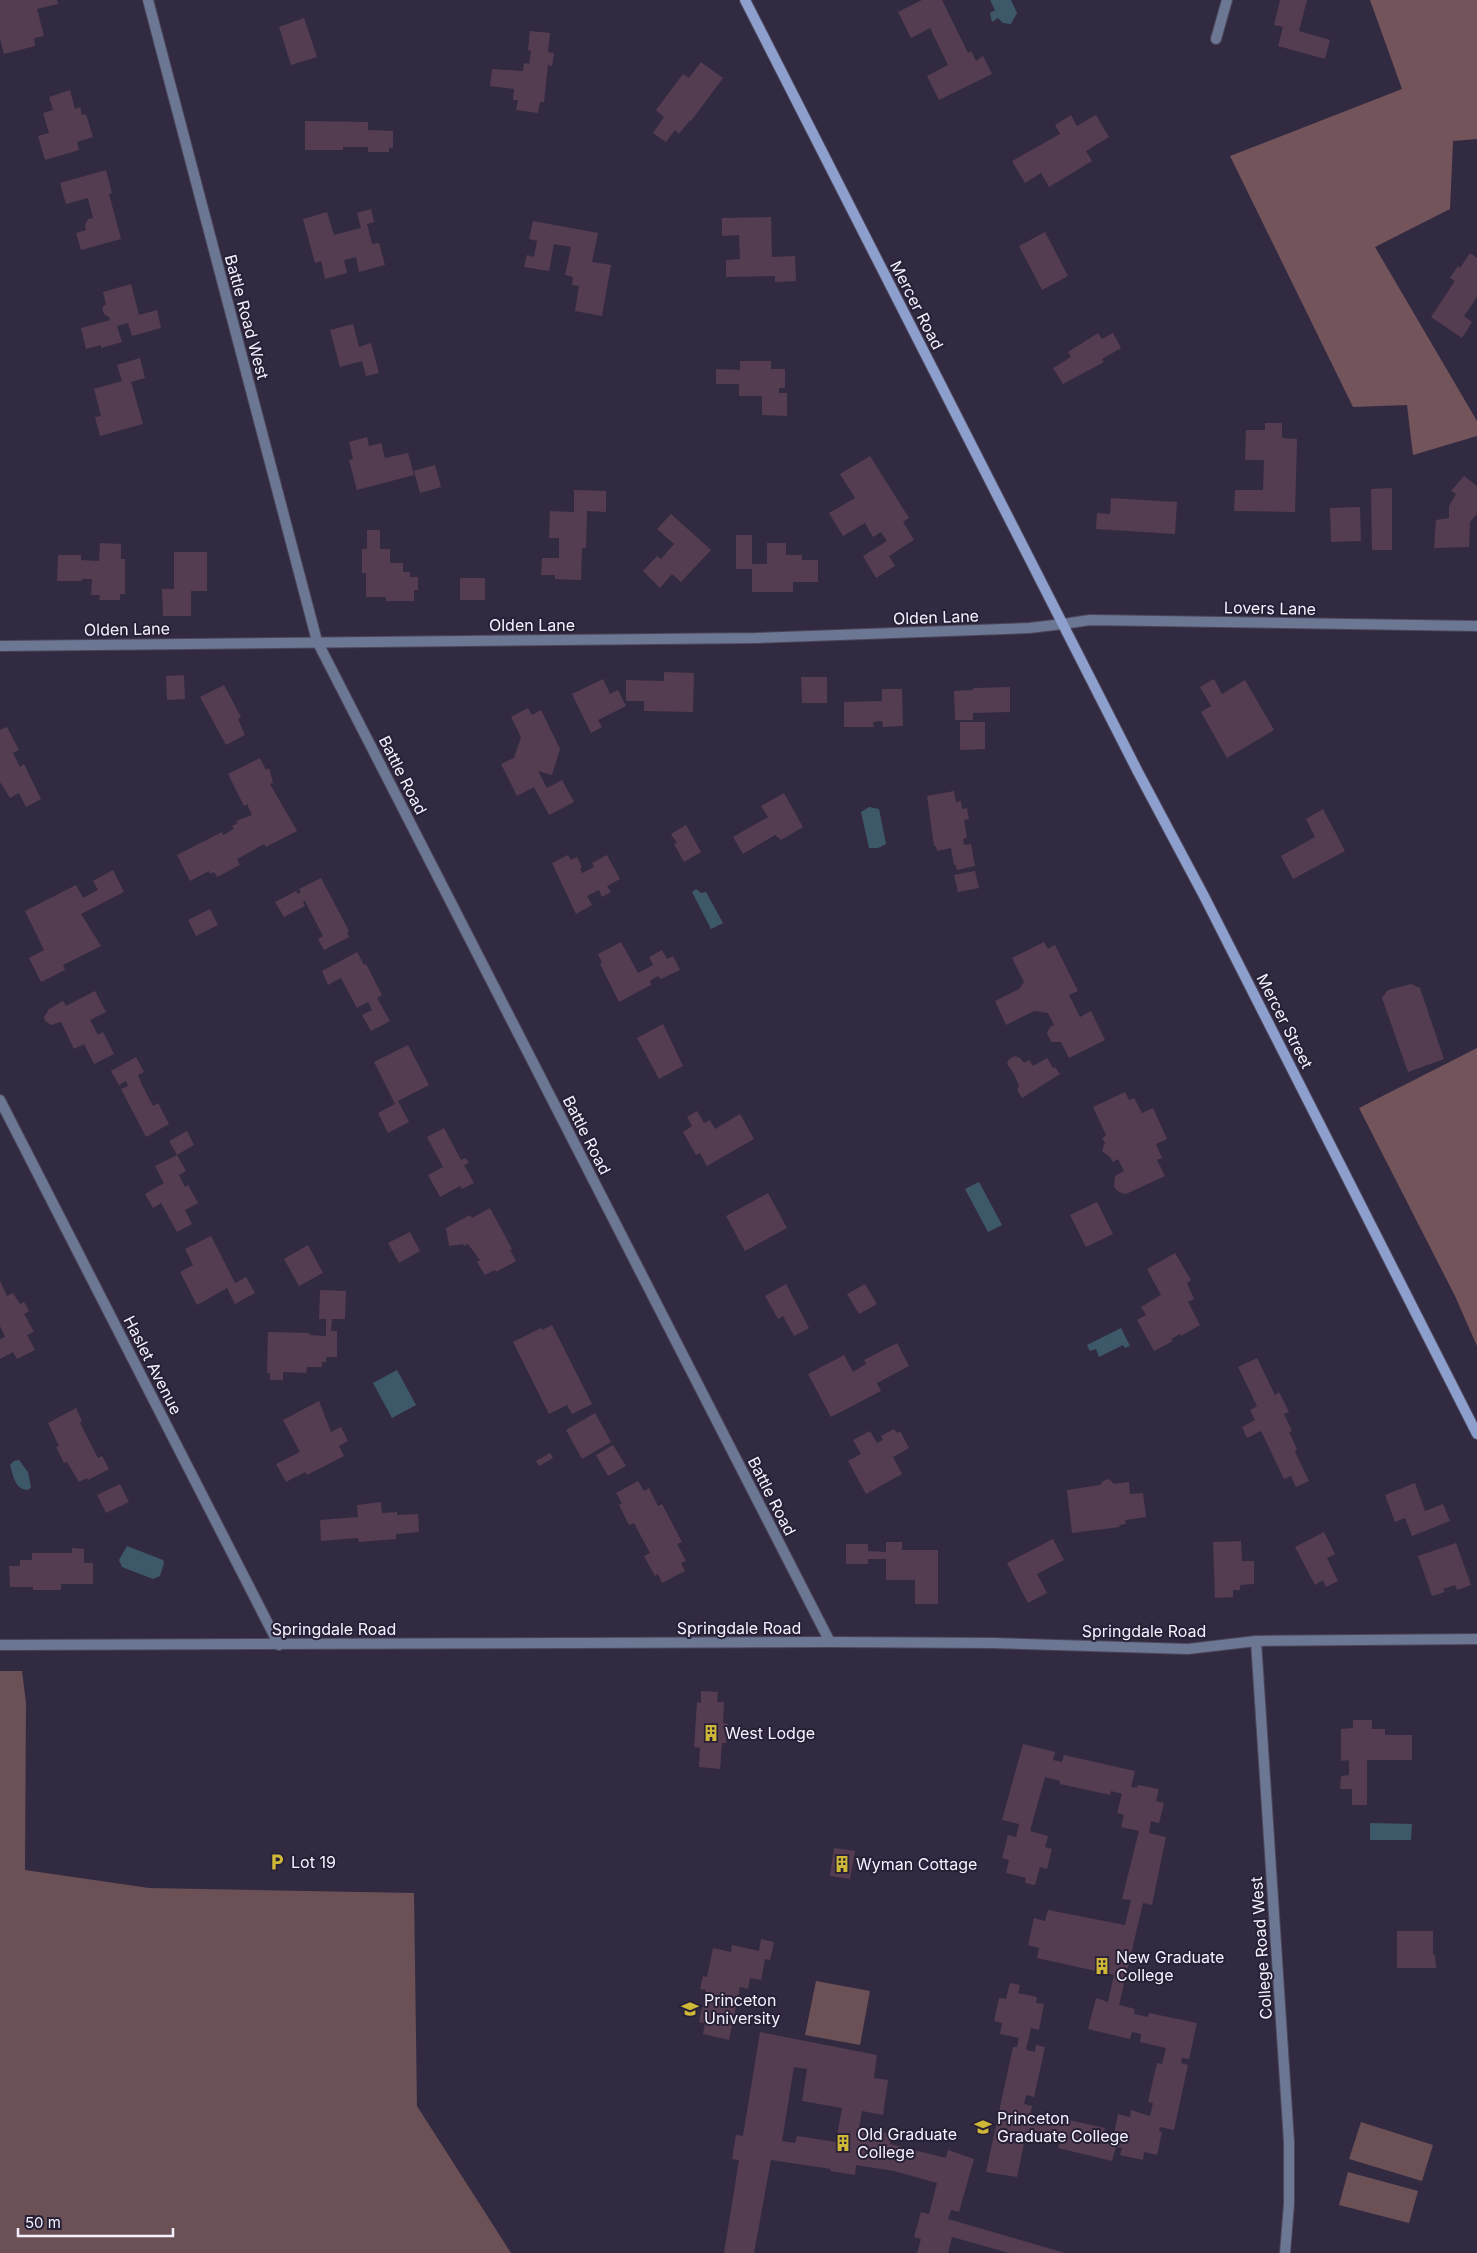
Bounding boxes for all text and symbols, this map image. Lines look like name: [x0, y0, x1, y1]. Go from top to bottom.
street label: Battle Road West: [221, 252, 273, 382]
street label: Mercer Road: [886, 257, 948, 353]
street label: Lovers Lane: [1224, 597, 1316, 619]
street label: Olden Lane: [893, 606, 979, 628]
street label: Olden Lane: [489, 615, 575, 635]
street label: Olden Lane: [84, 618, 170, 640]
street label: Battle Road: [375, 732, 431, 818]
street label: Mercer Street: [1253, 970, 1317, 1072]
street label: Battle Road: [559, 1092, 615, 1178]
street label: Haslet Avenue: [119, 1312, 187, 1418]
street label: Battle Road: [744, 1453, 800, 1539]
street label: Springdale Road: [677, 1618, 801, 1638]
street label: Springdale Road: [272, 1619, 396, 1639]
street label: Springdale Road: [1082, 1621, 1206, 1641]
building icon: West Lodge: [701, 1723, 721, 1743]
place label: West Lodge: [725, 1723, 815, 1743]
parking icon: Lot 19: [267, 1852, 287, 1872]
place label: Lot 19: [291, 1852, 336, 1872]
building icon: Wyman Cottage: [832, 1854, 852, 1874]
place label: Wyman Cottage: [856, 1854, 977, 1874]
street label: College Road West: [1246, 1876, 1276, 2020]
place label: New Graduate College: [1116, 1947, 1224, 1985]
building icon: New Graduate College: [1092, 1956, 1112, 1976]
place label: Princeton University: [704, 1990, 780, 2028]
school or university icon: Princeton University: [680, 1999, 700, 2019]
place label: Princeton Graduate College: [997, 2108, 1129, 2146]
school or university icon: Princeton Graduate College: [973, 2117, 993, 2137]
place label: Old Graduate College: [857, 2124, 957, 2162]
building icon: Old Graduate College: [833, 2133, 853, 2153]
scale bar: [18, 2206, 172, 2238]
text: 50 m: [25, 2213, 61, 2232]

